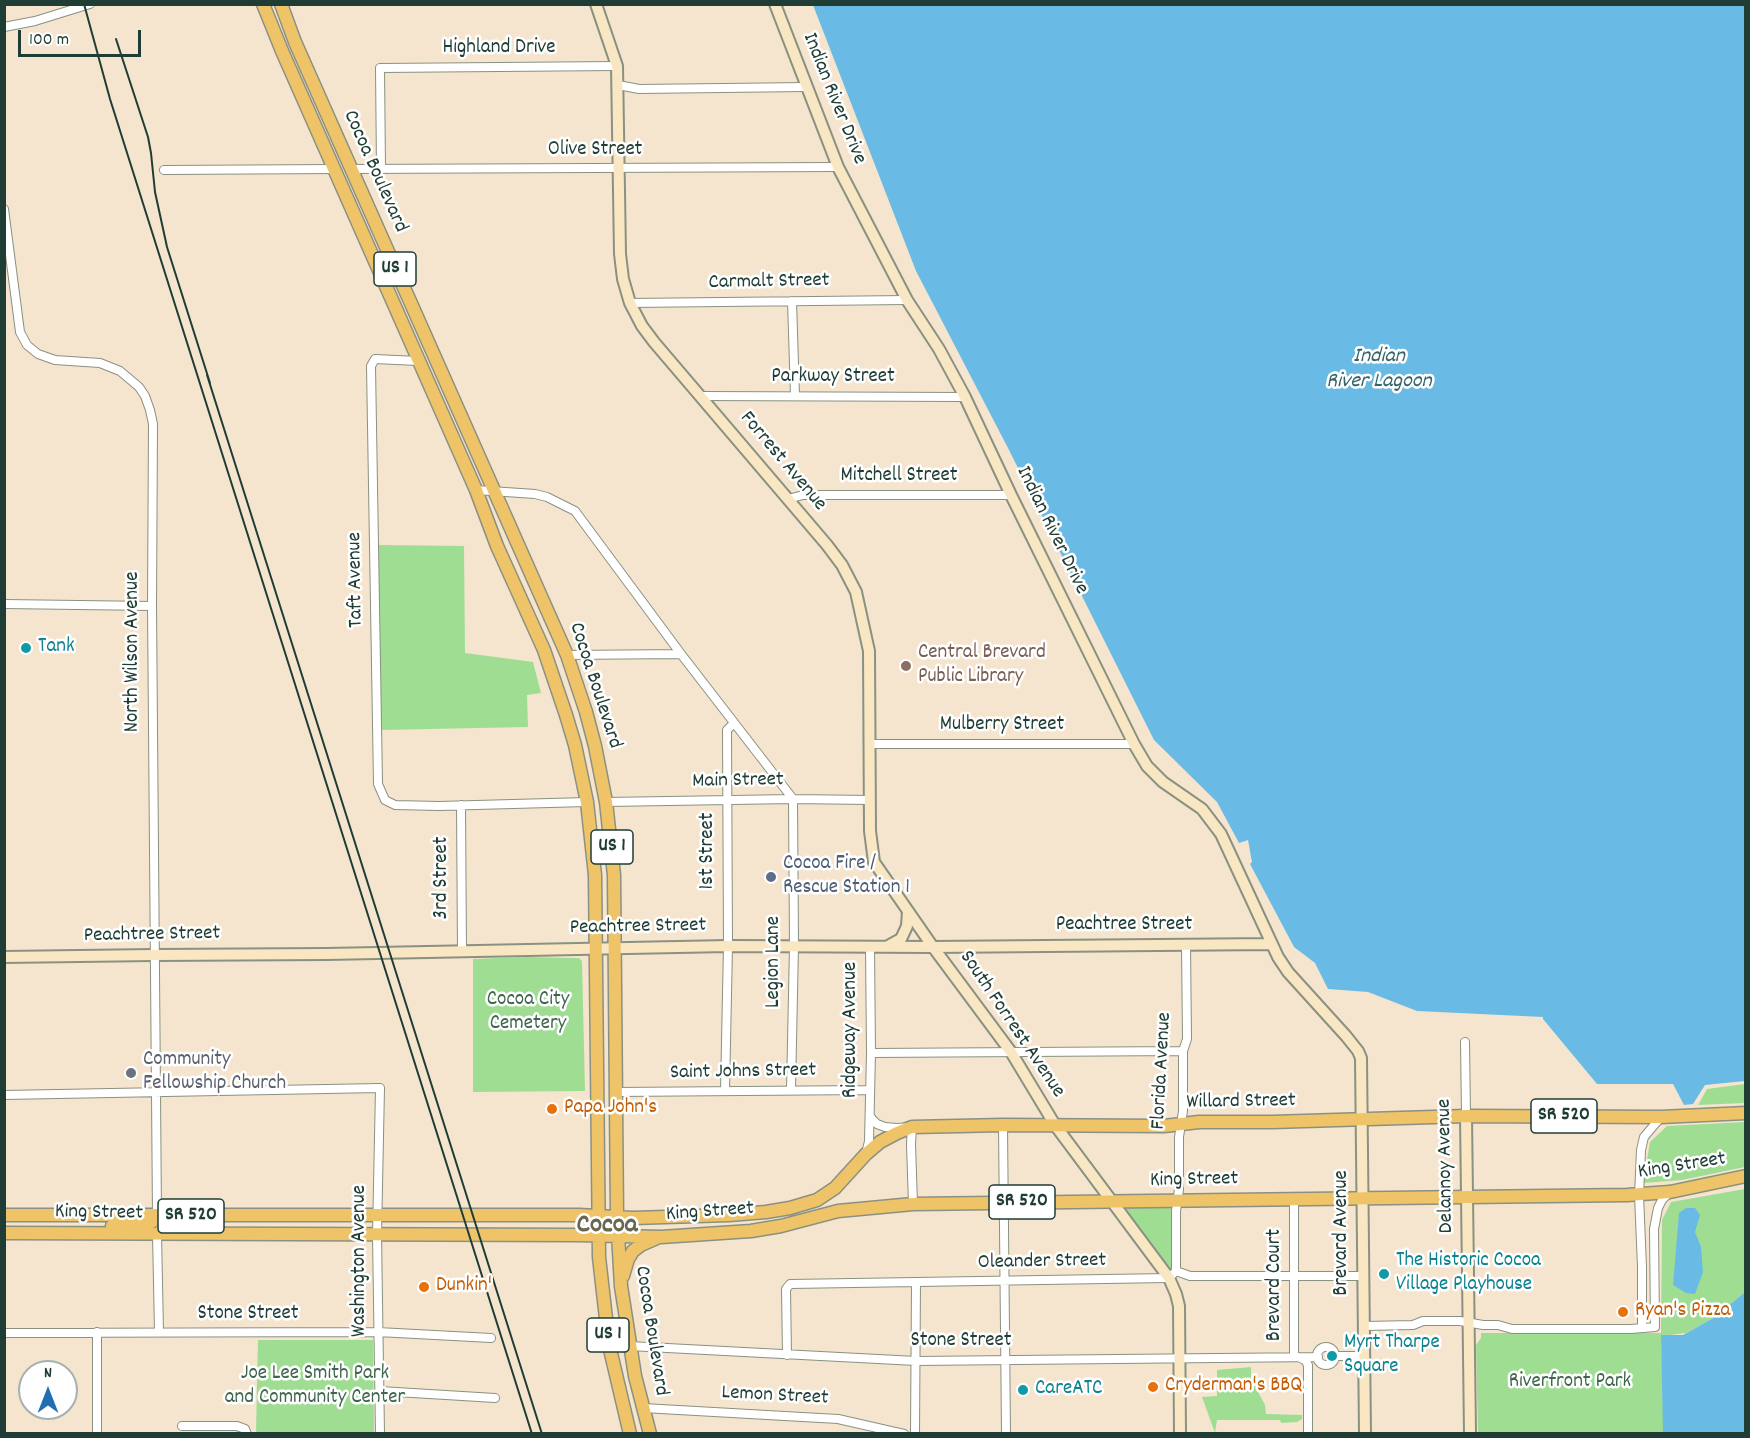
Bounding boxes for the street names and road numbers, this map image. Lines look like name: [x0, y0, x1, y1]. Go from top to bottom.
street label: Indian River Drive: [795, 30, 871, 168]
street label: Highland Drive: [442, 36, 556, 62]
street label: Cocoa Boulevard: [336, 107, 412, 237]
street label: Olive Street: [548, 138, 642, 164]
road number: US 1: [374, 252, 416, 286]
street label: Carmalt Street: [708, 269, 830, 297]
street label: Parkway Street: [771, 365, 895, 391]
street label: Forrest Avenue: [733, 407, 831, 517]
street label: Indian River Drive: [1009, 463, 1093, 599]
street label: Mitchell Street: [840, 464, 958, 490]
street label: Taft Avenue: [344, 532, 370, 628]
street label: North Wilson Avenue: [121, 572, 147, 732]
street label: Cocoa Boulevard: [562, 620, 626, 752]
street label: Mulberry Street: [940, 713, 1064, 739]
street label: Main Street: [692, 769, 784, 795]
street label: 1st Street: [696, 812, 722, 890]
road number: US 1: [591, 830, 633, 864]
street label: 3rd Street: [430, 837, 456, 919]
street label: Peachtree Street: [1056, 913, 1192, 939]
street label: Peachtree Street: [570, 914, 706, 942]
street label: Legion Lane: [762, 916, 788, 1008]
street label: Peachtree Street: [84, 922, 220, 950]
street label: South Forrest Avenue: [952, 947, 1070, 1103]
street label: Ridgeway Avenue: [839, 962, 865, 1098]
street label: Florida Avenue: [1147, 1012, 1179, 1130]
street label: Saint Johns Street: [670, 1059, 816, 1087]
street label: Willard Street: [1186, 1089, 1296, 1117]
street label: Delannoy Avenue: [1433, 1099, 1461, 1233]
road number: SR 520: [1531, 1099, 1597, 1133]
street label: King Street: [1636, 1148, 1728, 1186]
street label: King Street: [1150, 1168, 1238, 1194]
street label: Brevard Avenue: [1330, 1170, 1356, 1296]
street label: Washington Avenue: [348, 1185, 374, 1337]
road number: SR 520: [989, 1185, 1055, 1219]
street label: King Street: [665, 1197, 755, 1229]
road number: SR 520: [158, 1199, 224, 1233]
street label: King Street: [55, 1201, 143, 1227]
street label: Brevard Court: [1263, 1229, 1289, 1341]
street label: Oleander Street: [978, 1249, 1106, 1277]
street label: Cocoa Boulevard: [627, 1264, 673, 1398]
street label: Stone Street: [197, 1302, 299, 1328]
road number: US 1: [587, 1318, 629, 1352]
street label: Stone Street: [910, 1329, 1012, 1355]
street label: Lemon Street: [721, 1382, 829, 1412]

